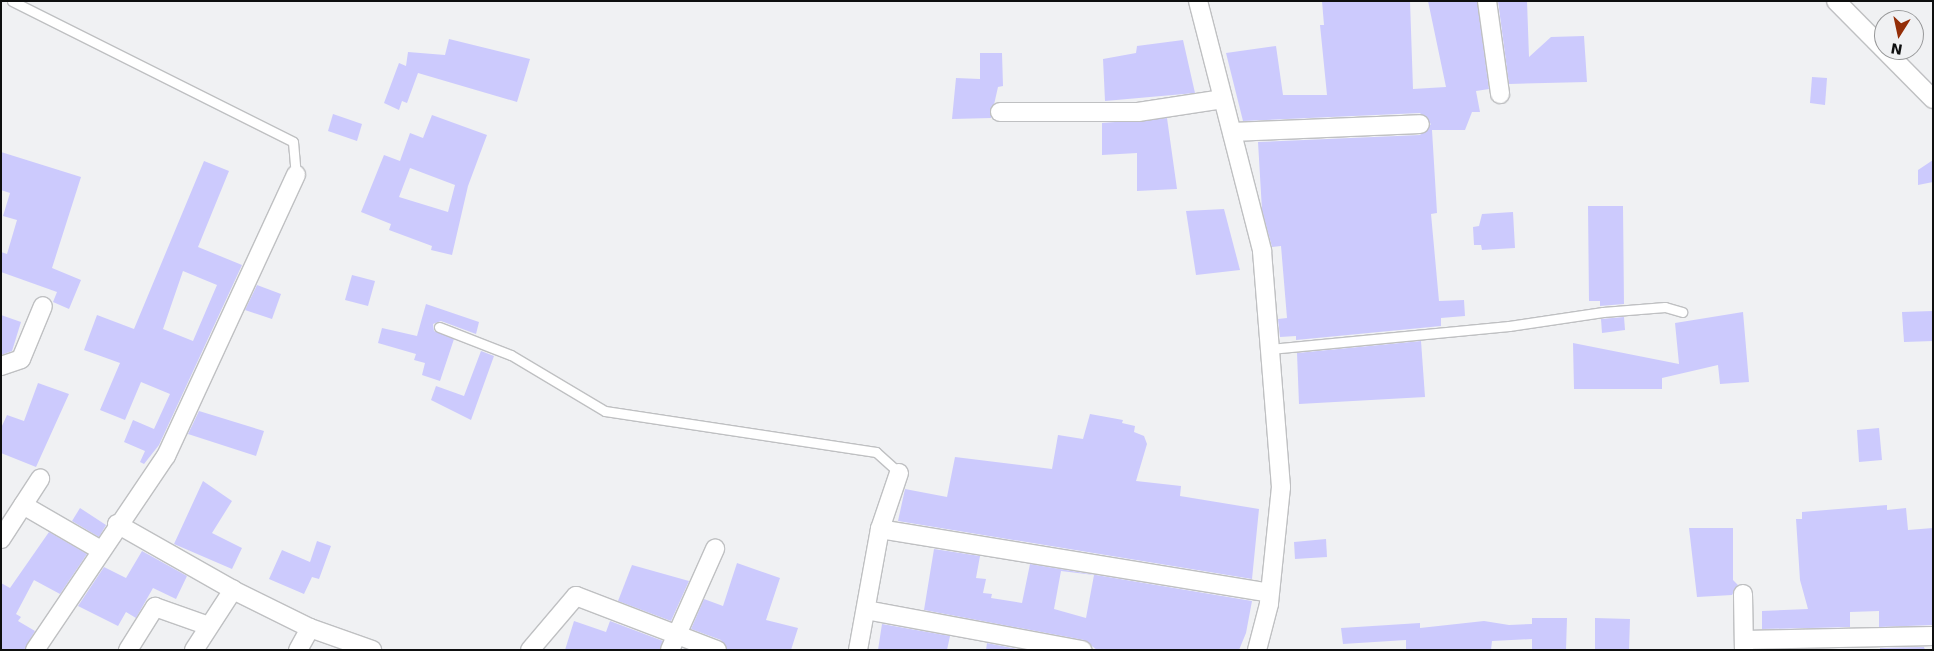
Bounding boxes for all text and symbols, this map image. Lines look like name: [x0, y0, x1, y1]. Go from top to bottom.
north arrow: [1874, 10, 1924, 60]
text: N: [1889, 40, 1904, 58]

